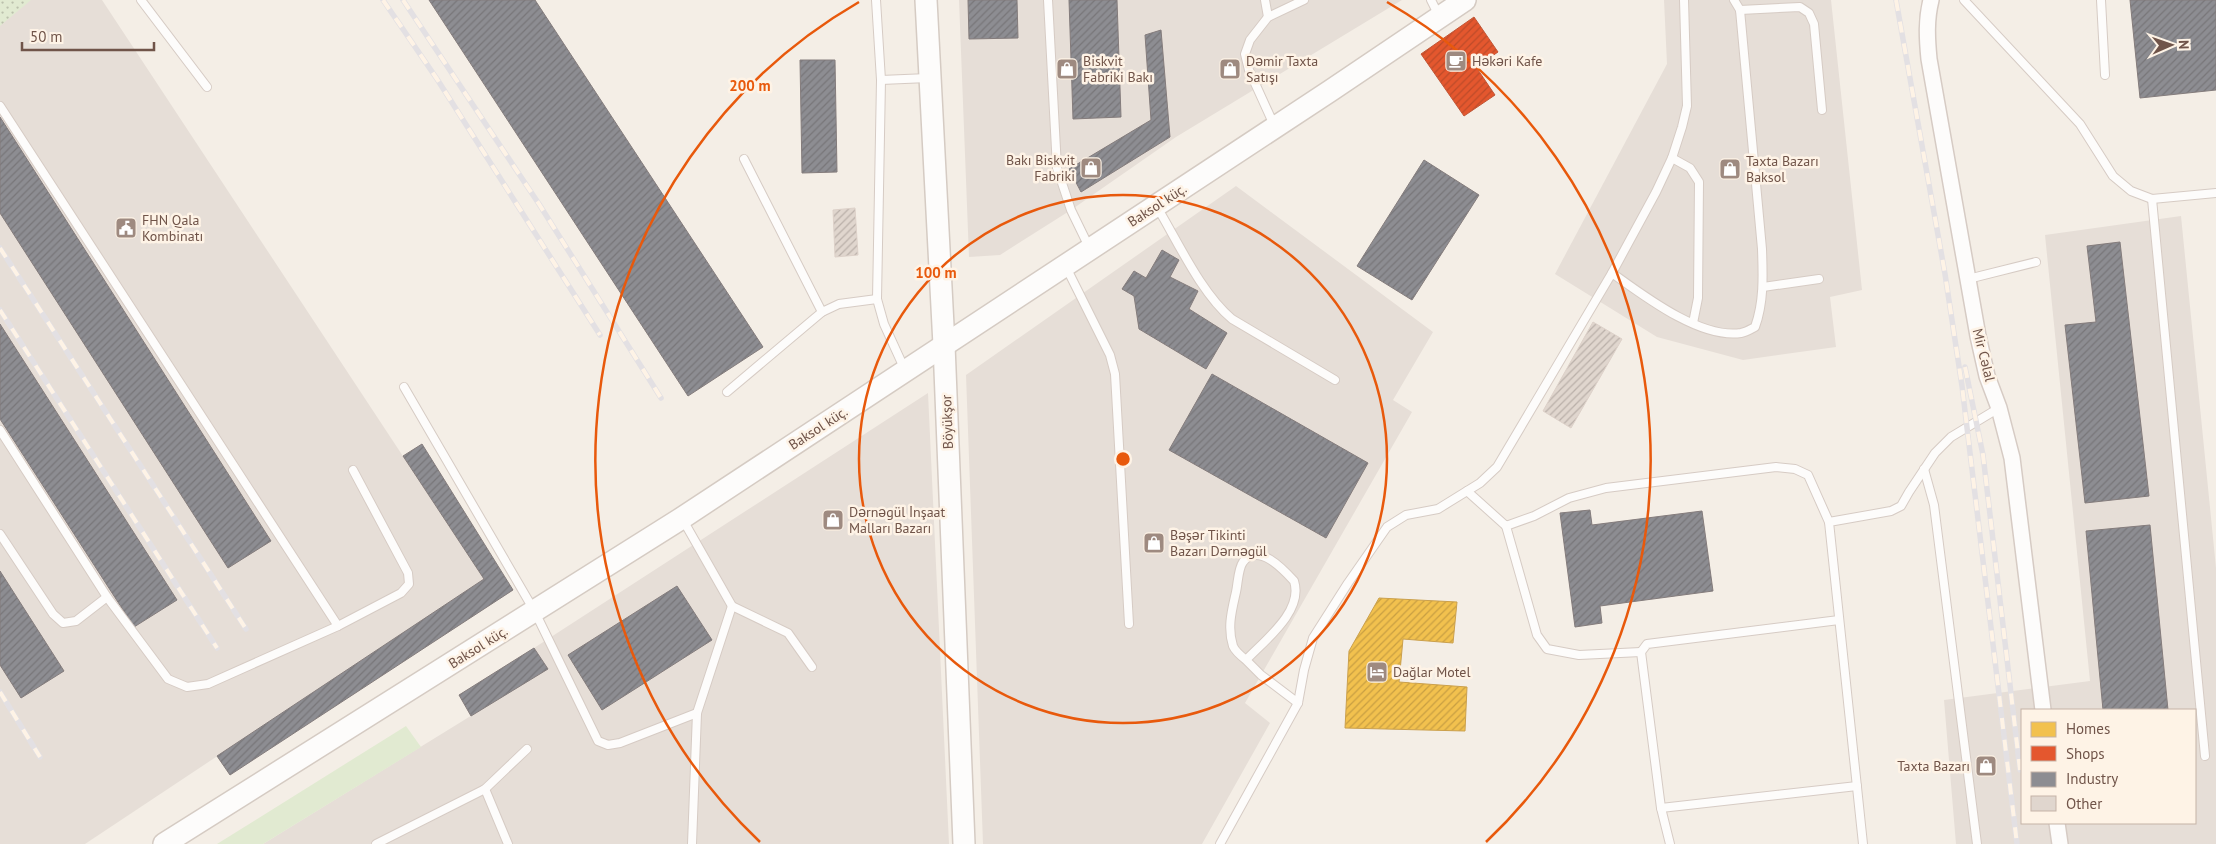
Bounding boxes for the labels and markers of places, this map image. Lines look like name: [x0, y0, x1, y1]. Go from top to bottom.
cafe icon: Həkəri Kafe: [1444, 49, 1468, 73]
place label: Biskvit Fabriki Bakı: [1083, 52, 1153, 86]
place label: Dəmir Taxta Satışı: [1246, 52, 1318, 86]
place label: Həkəri Kafe: [1472, 52, 1542, 70]
shop icon: Biskvit Fabriki Bakı: [1055, 57, 1079, 81]
shop icon: Dəmir Taxta Satışı: [1218, 57, 1242, 81]
place label: Bakı Biskvit Fabriki: [1006, 151, 1075, 185]
place label: Taxta Bazarı Baksol: [1746, 152, 1819, 186]
shop icon: Bakı Biskvit Fabriki: [1079, 156, 1103, 180]
shop icon: Taxta Bazarı Baksol: [1718, 157, 1742, 181]
place label: FHN Qala Kombinatı: [142, 211, 203, 245]
public building icon: FHN Qala Kombinatı: [114, 216, 138, 240]
centre of rings: [1114, 450, 1132, 468]
place label: Dərnəgül İnşaat Malları Bazarı: [849, 503, 946, 537]
shop icon: Dərnəgül İnşaat Malları Bazarı: [821, 508, 845, 532]
place label: Bəşər Tikinti Bazarı Dərnəgül: [1170, 526, 1267, 560]
shop icon: Bəşər Tikinti Bazarı Dərnəgül: [1142, 531, 1166, 555]
hotel icon: Dağlar Motel: [1365, 660, 1389, 684]
place label: Dağlar Motel: [1393, 663, 1471, 681]
shop icon: Taxta Bazarı: [1974, 754, 1998, 778]
place label: Taxta Bazarı: [1897, 757, 1970, 775]

